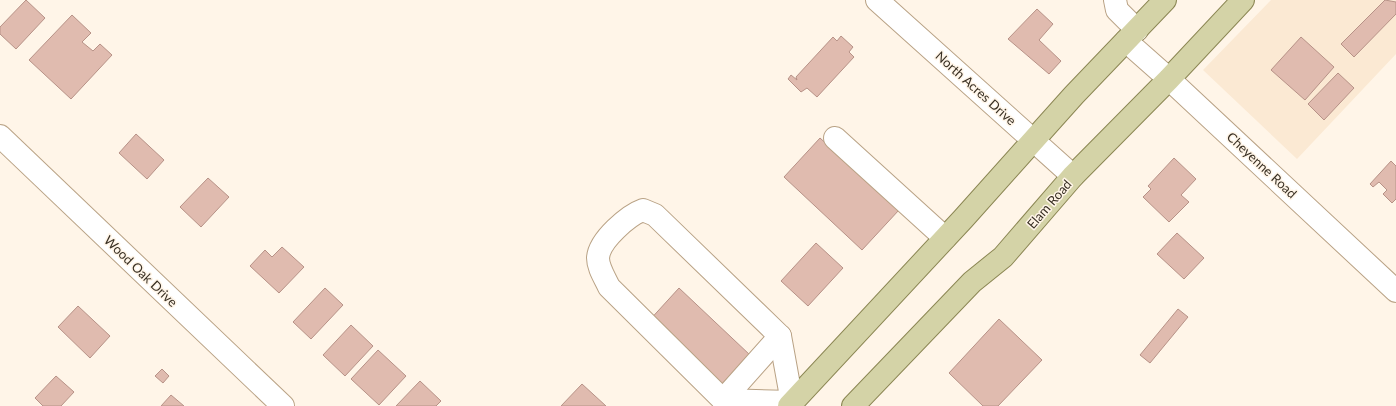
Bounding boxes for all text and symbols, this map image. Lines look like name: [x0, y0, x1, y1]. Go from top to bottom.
street label: North Acres Drive: [932, 48, 1020, 128]
street label: Cheyenne Road: [1224, 129, 1300, 201]
street label: Elam Road: [1023, 176, 1075, 232]
street label: Wood Oak Drive: [101, 232, 181, 310]

